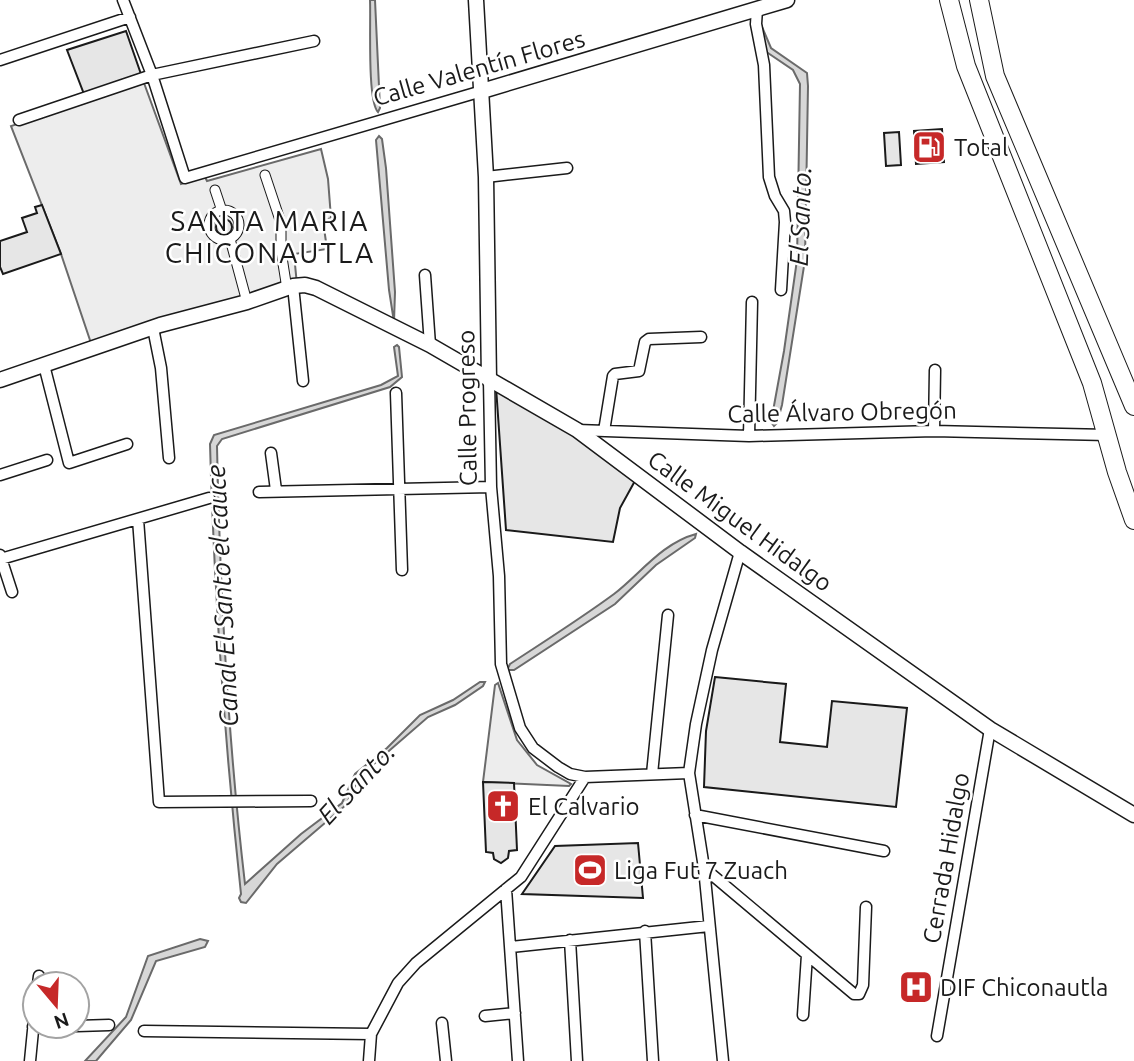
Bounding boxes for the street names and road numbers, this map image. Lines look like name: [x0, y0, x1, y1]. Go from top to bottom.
street label: Calle Valentín Flores: [370, 25, 588, 111]
street label: Calle Progreso: [452, 330, 482, 486]
street label: Calle Álvaro Obregón: [727, 396, 957, 427]
street label: Calle Miguel Hidalgo: [643, 445, 837, 597]
street label: Cerrada Hidalgo: [918, 770, 974, 946]

